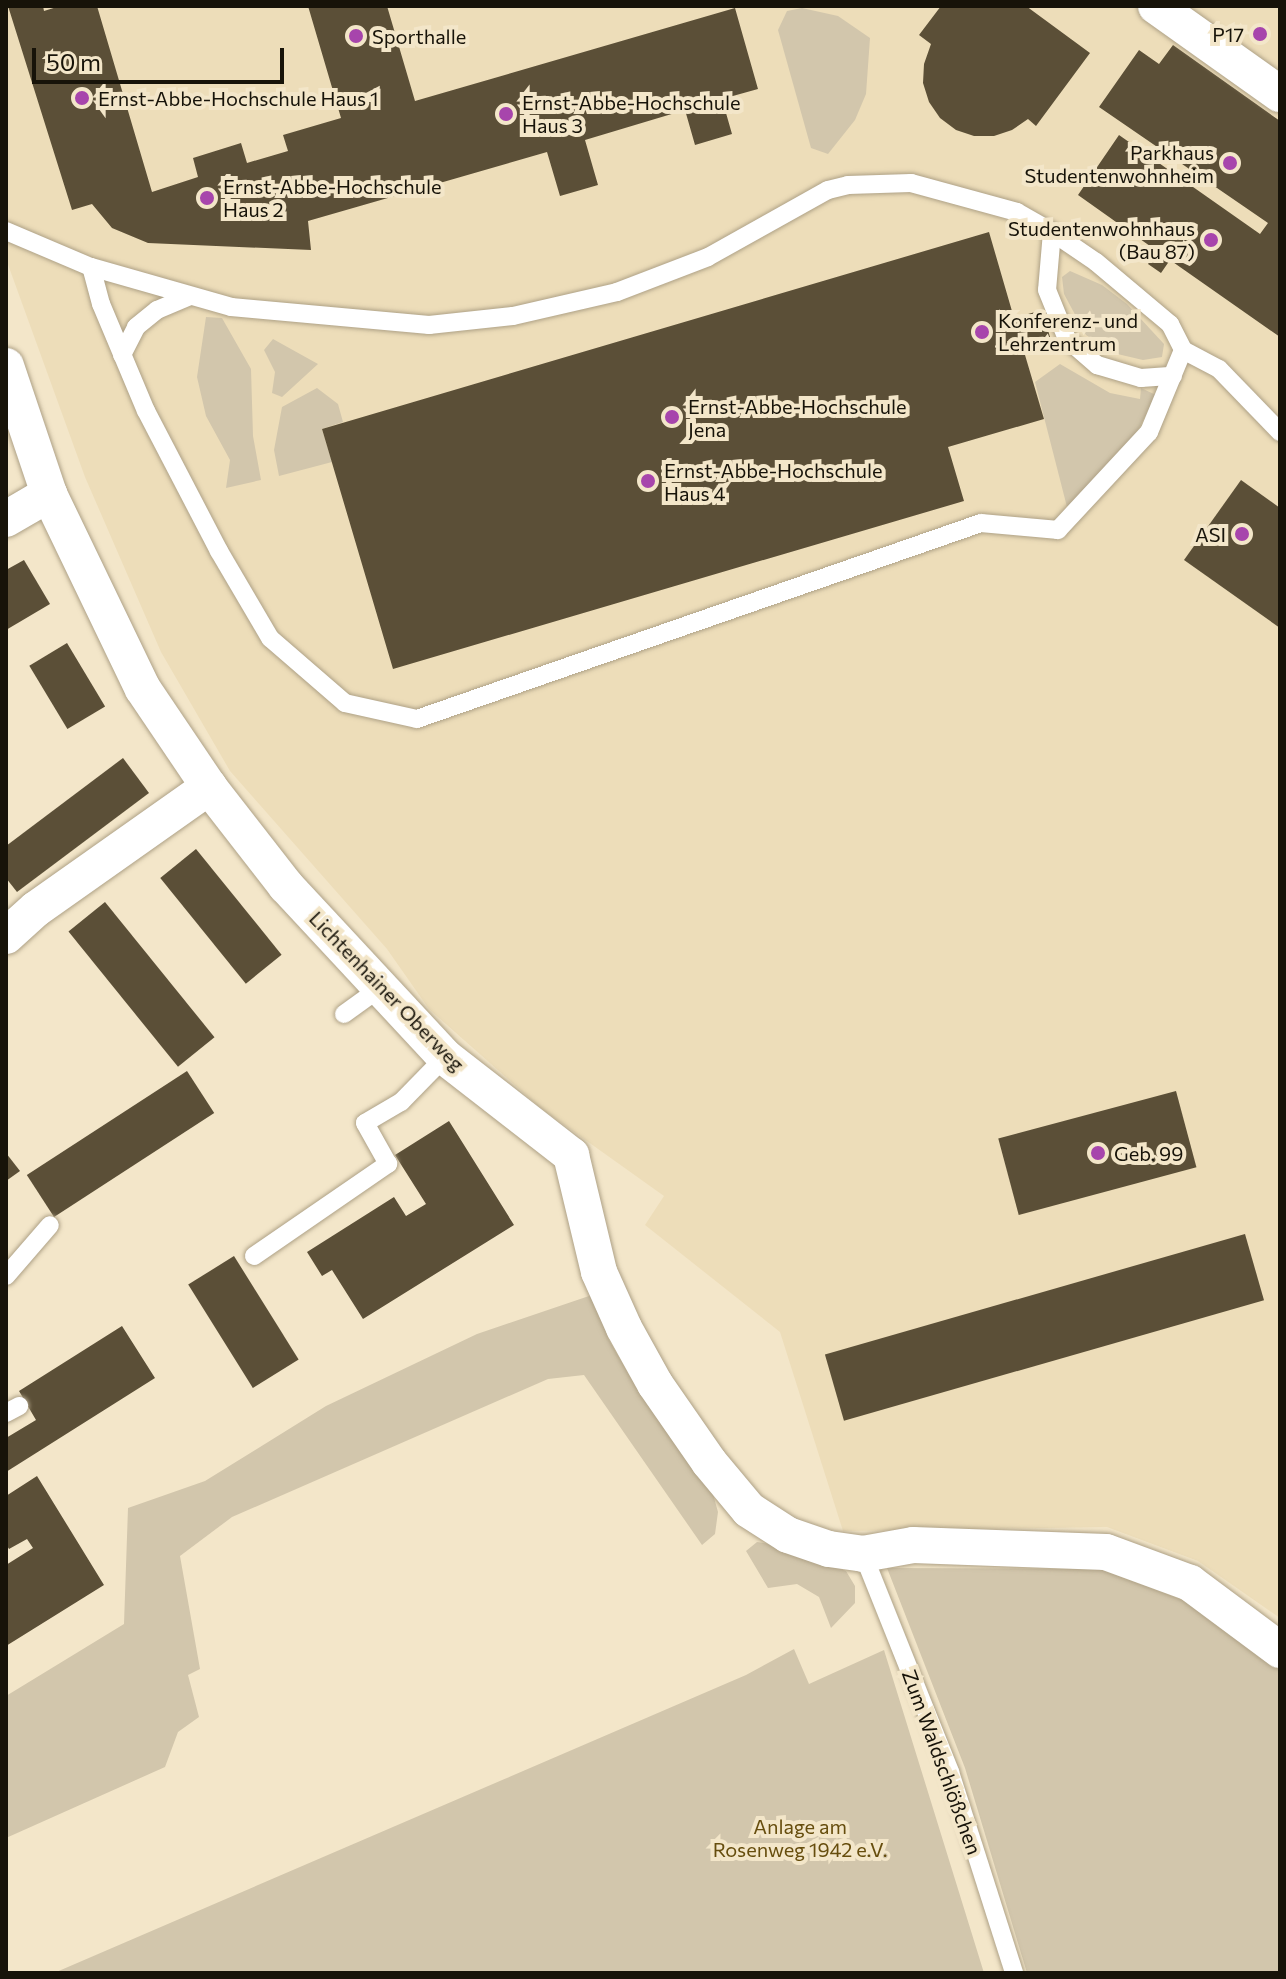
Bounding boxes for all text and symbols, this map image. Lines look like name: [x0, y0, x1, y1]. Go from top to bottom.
place label: P17: [1212, 22, 1244, 46]
place label: Sporthalle: [372, 24, 466, 48]
marker: P17: [1251, 25, 1269, 43]
marker: Sporthalle: [347, 27, 365, 45]
scale bar: [36, 32, 288, 82]
text: 50 m: [46, 47, 101, 76]
place label: Ernst-Abbe-Hochschule Haus 1: [98, 86, 379, 110]
marker: Ernst-Abbe-Hochschule Haus 1: [73, 89, 91, 107]
place label: Ernst-Abbe-Hochschule Haus 3: [522, 90, 741, 137]
marker: Ernst-Abbe-Hochschule Haus 3: [497, 105, 515, 123]
place label: Parkhaus Studentenwohnheim: [1025, 140, 1214, 187]
marker: Parkhaus Studentenwohnheim: [1221, 154, 1239, 172]
place label: Ernst-Abbe-Hochschule Haus 2: [223, 174, 442, 221]
marker: Ernst-Abbe-Hochschule Haus 2: [198, 189, 216, 207]
place label: Studentenwohnhaus (Bau 87): [1008, 216, 1195, 263]
marker: Studentenwohnhaus (Bau 87): [1202, 231, 1220, 249]
place label: Konferenz- und Lehrzentrum: [998, 308, 1138, 355]
marker: Konferenz- und Lehrzentrum: [973, 323, 991, 341]
place label: Ernst-Abbe-Hochschule Jena: [688, 394, 907, 441]
marker: Ernst-Abbe-Hochschule Jena: [663, 408, 681, 426]
place label: Ernst-Abbe-Hochschule Haus 4: [664, 458, 883, 505]
marker: Ernst-Abbe-Hochschule Haus 4: [639, 472, 657, 490]
place label: ASI: [1195, 522, 1226, 546]
marker: ASI: [1233, 525, 1251, 543]
street label: Lichtenhainer Oberweg: [305, 906, 469, 1076]
place label: Geb. 99: [1114, 1141, 1183, 1165]
marker: Geb. 99: [1089, 1144, 1107, 1162]
street label: Zum Waldschlößchen: [897, 1666, 987, 1858]
park label: Anlage am Rosenweg 1942 e.V.: [713, 1814, 887, 1861]

